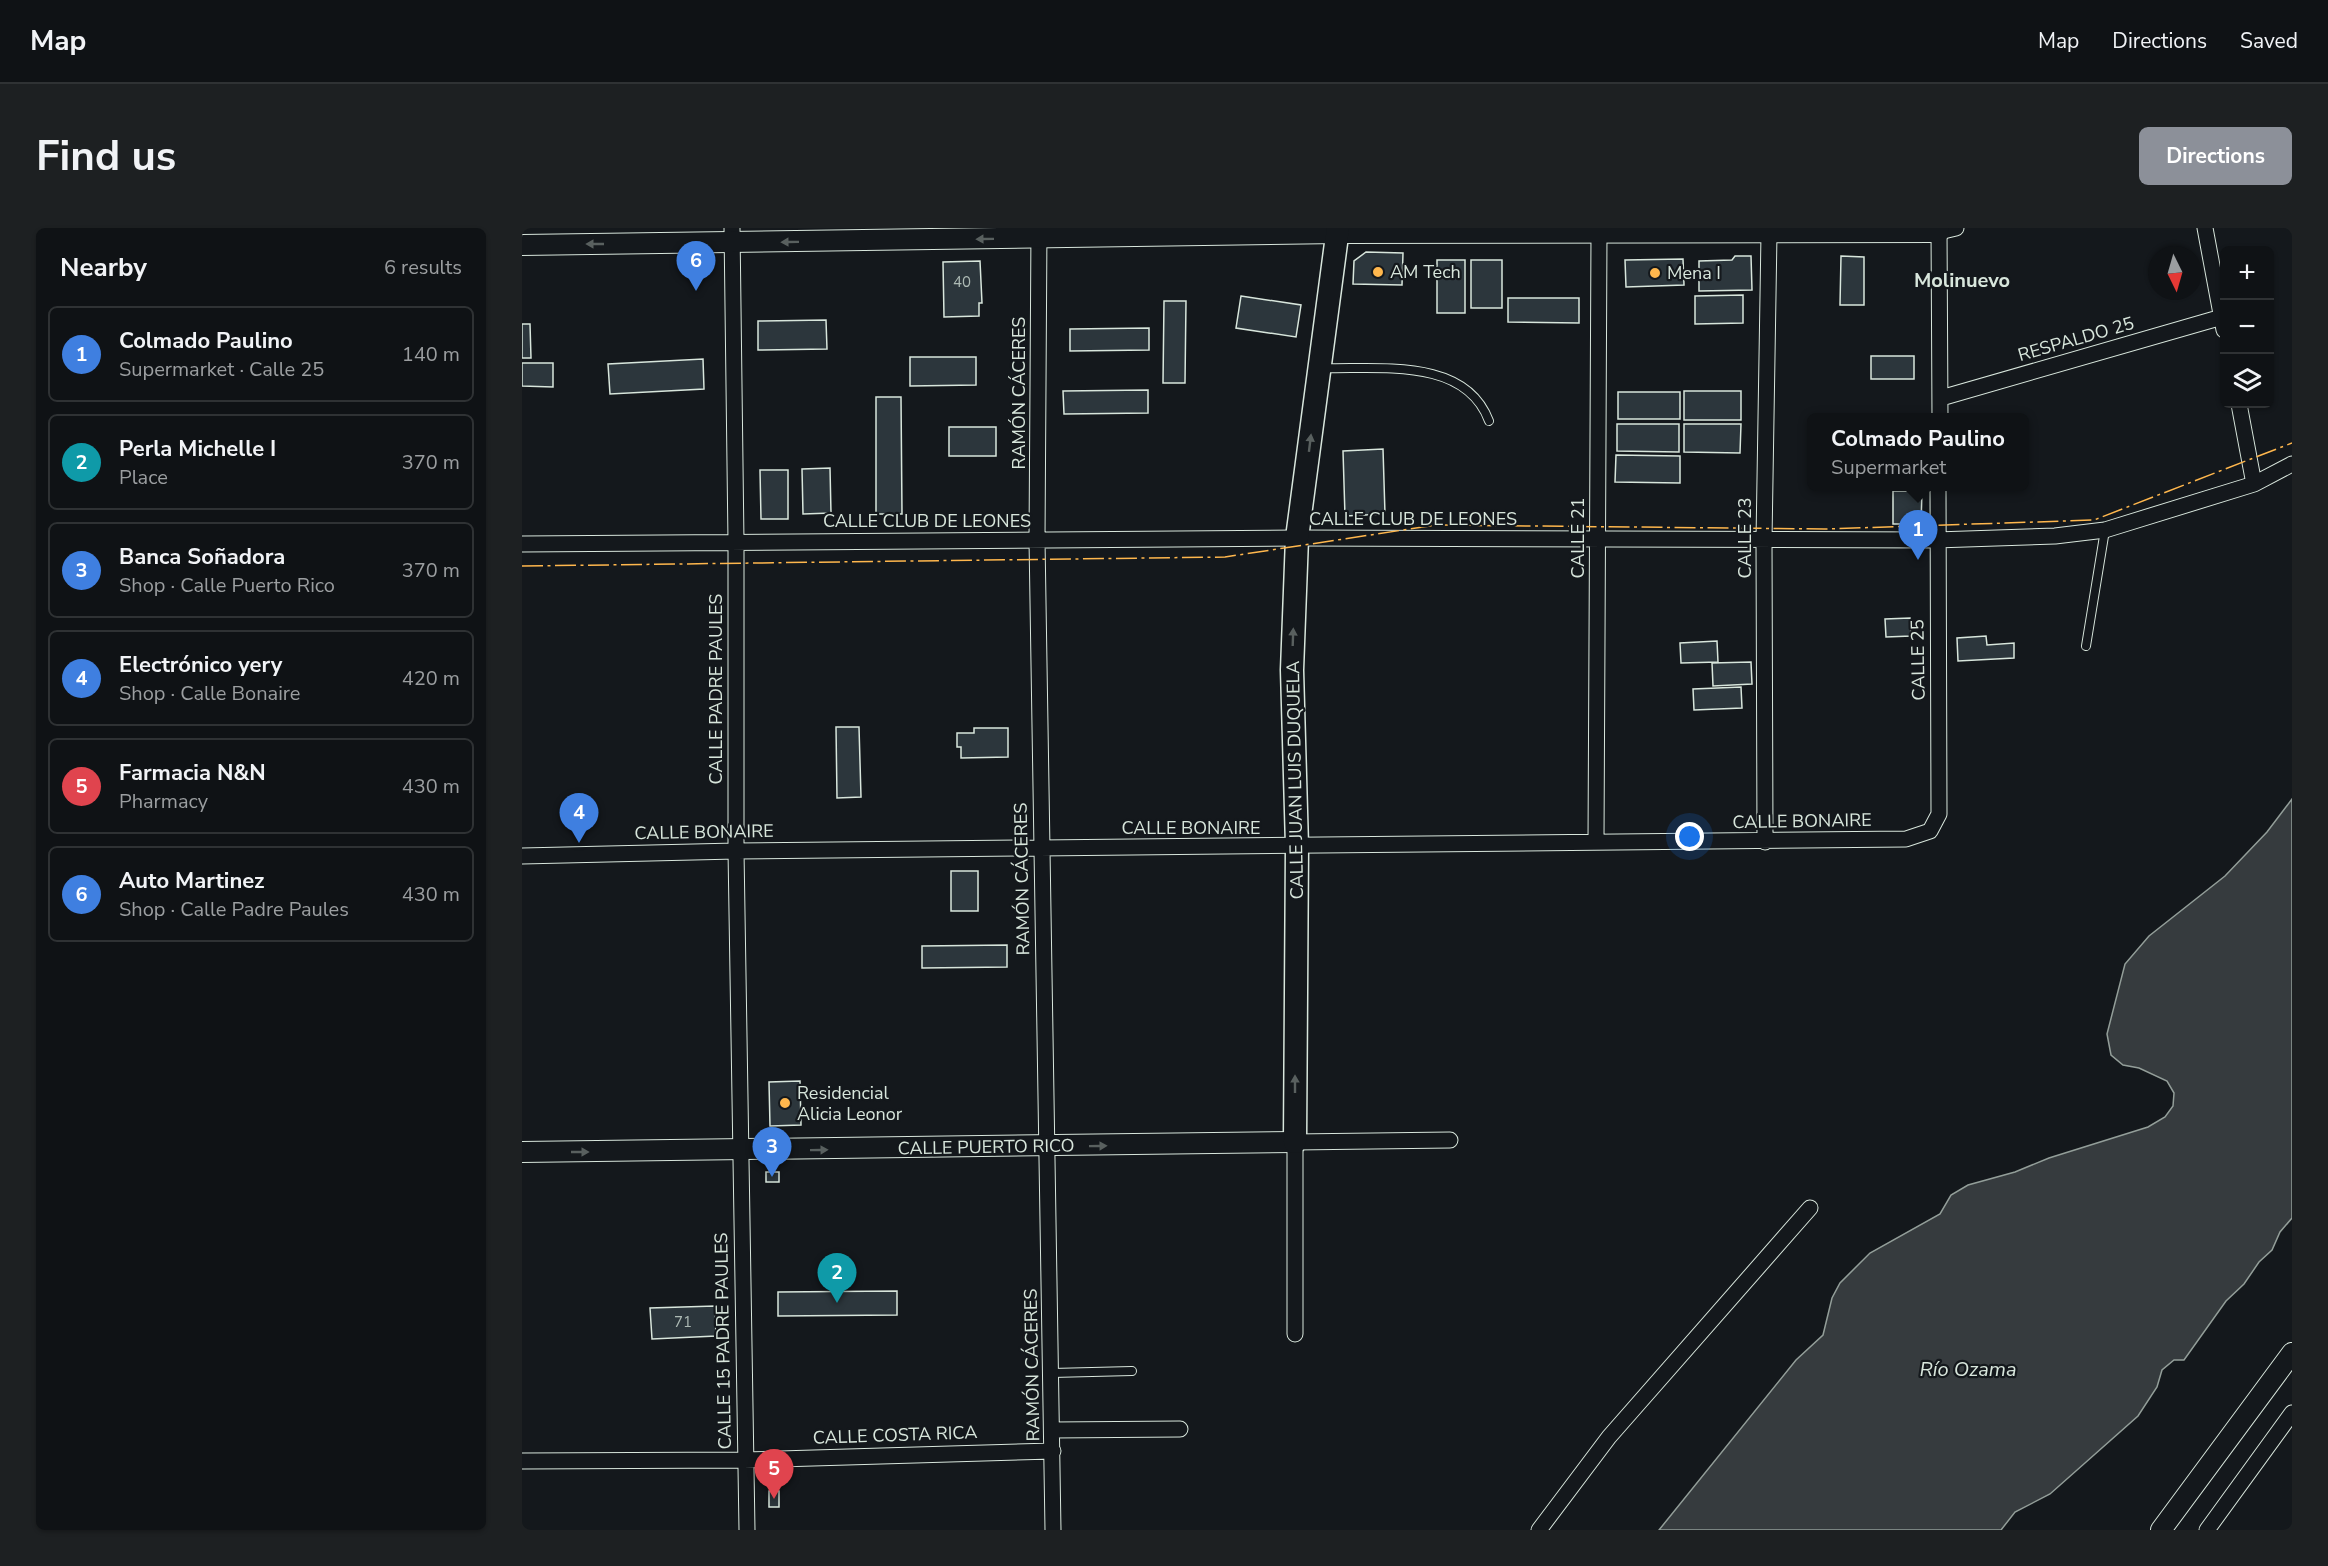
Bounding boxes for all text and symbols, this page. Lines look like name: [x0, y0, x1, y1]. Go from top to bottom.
text: Map: [30, 22, 86, 60]
text: Map: [2038, 27, 2079, 55]
text: Directions: [2112, 27, 2207, 55]
text: Saved: [2240, 27, 2298, 55]
button: Directions: [2139, 127, 2292, 185]
text: Find us: [36, 128, 176, 185]
one-way arrow: [976, 234, 995, 244]
one-way arrow: [781, 237, 800, 247]
one-way arrow: [586, 239, 605, 249]
pin: 6: [676, 242, 716, 291]
north arrow: [2148, 246, 2202, 300]
map controls: [2220, 246, 2274, 408]
button: +: [2220, 246, 2274, 300]
text: Nearby: [60, 250, 147, 285]
text: 6 results: [384, 254, 462, 281]
place label: AM Tech: [1390, 260, 1461, 284]
place label: Mena I: [1667, 261, 1721, 285]
marker: AM Tech: [1371, 265, 1385, 279]
marker: Mena I: [1648, 266, 1662, 280]
district label: Molinuevo: [1914, 267, 2010, 294]
house number: 40: [953, 272, 971, 292]
button: −: [2220, 300, 2274, 354]
street label: RESPALDO 25: [2015, 311, 2137, 367]
street label: RAMÓN CÁCERES: [1007, 317, 1031, 469]
text: Colmado Paulino: [119, 326, 293, 356]
text: 1: [76, 341, 88, 368]
text: 140 m: [402, 341, 460, 368]
button: layers: [2220, 354, 2274, 408]
text: Supermarket · Calle 25: [119, 356, 324, 383]
popup: [1807, 413, 2029, 491]
text: Colmado Paulino: [1831, 424, 2005, 454]
one-way arrow: [1305, 433, 1315, 452]
text: Perla Michelle I: [119, 434, 276, 464]
text: 2: [76, 449, 88, 476]
text: 370 m: [402, 449, 460, 476]
text: Supermarket: [1831, 454, 1946, 481]
text: Place: [119, 464, 168, 491]
street label: CALLE 21: [1566, 497, 1590, 579]
street label: CALLE 23: [1733, 497, 1757, 579]
street label: CALLE CLUB DE LEONES: [1309, 507, 1517, 531]
street label: CALLE CLUB DE LEONES: [823, 509, 1031, 533]
pin: 1: [1898, 510, 1938, 560]
text: Banca Soñadora: [119, 542, 285, 572]
text: 3: [76, 557, 88, 584]
text: 370 m: [402, 557, 460, 584]
text: Shop · Calle Puerto Rico: [119, 572, 335, 599]
street label: CALLE PADRE PAULES: [704, 594, 728, 784]
street label: CALLE 25: [1905, 619, 1931, 701]
one-way arrow: [1289, 627, 1298, 646]
text: Electrónico yery: [119, 650, 282, 680]
street label: CALLE JUAN LUIS DUQUELA: [1281, 661, 1309, 899]
text: 4: [76, 665, 88, 692]
text: 420 m: [402, 665, 460, 692]
text: Shop · Calle Bonaire: [119, 680, 300, 707]
text: Farmacia N&N: [119, 758, 266, 788]
text: 5: [76, 773, 88, 800]
text: 430 m: [402, 773, 460, 800]
text: Pharmacy: [119, 788, 208, 815]
pin: 4: [560, 794, 598, 843]
street label: RAMÓN CÁCERES: [1009, 802, 1035, 956]
street label: CALLE BONAIRE: [1732, 808, 1872, 834]
street label: CALLE BONAIRE: [1121, 816, 1261, 840]
street label: CALLE BONAIRE: [634, 819, 774, 845]
your location: [1675, 822, 1704, 851]
text: Auto Martinez: [119, 866, 265, 896]
text: 6: [76, 881, 88, 908]
text: 430 m: [402, 881, 460, 908]
text: Shop · Calle Padre Paules: [119, 896, 349, 923]
one-way arrow: [1290, 1074, 1300, 1093]
place label: Residencial Alicia Leonor: [797, 1081, 903, 1126]
marker: Residencial Alicia Leonor: [778, 1096, 792, 1110]
pin: 3: [752, 1128, 792, 1177]
street label: CALLE PUERTO RICO: [897, 1133, 1075, 1161]
one-way arrow: [1089, 1141, 1108, 1151]
one-way arrow: [810, 1145, 829, 1154]
one-way arrow: [571, 1147, 590, 1156]
street label: CALLE 15 PADRE PAULES: [709, 1232, 737, 1450]
pin: 2: [818, 1254, 856, 1303]
street label: RAMÓN CÁCERES: [1019, 1288, 1045, 1442]
house number: 71: [674, 1312, 692, 1332]
water label: Río Ozama: [1919, 1356, 2017, 1383]
street label: CALLE COSTA RICA: [812, 1420, 978, 1450]
pin: 5: [754, 1450, 794, 1499]

